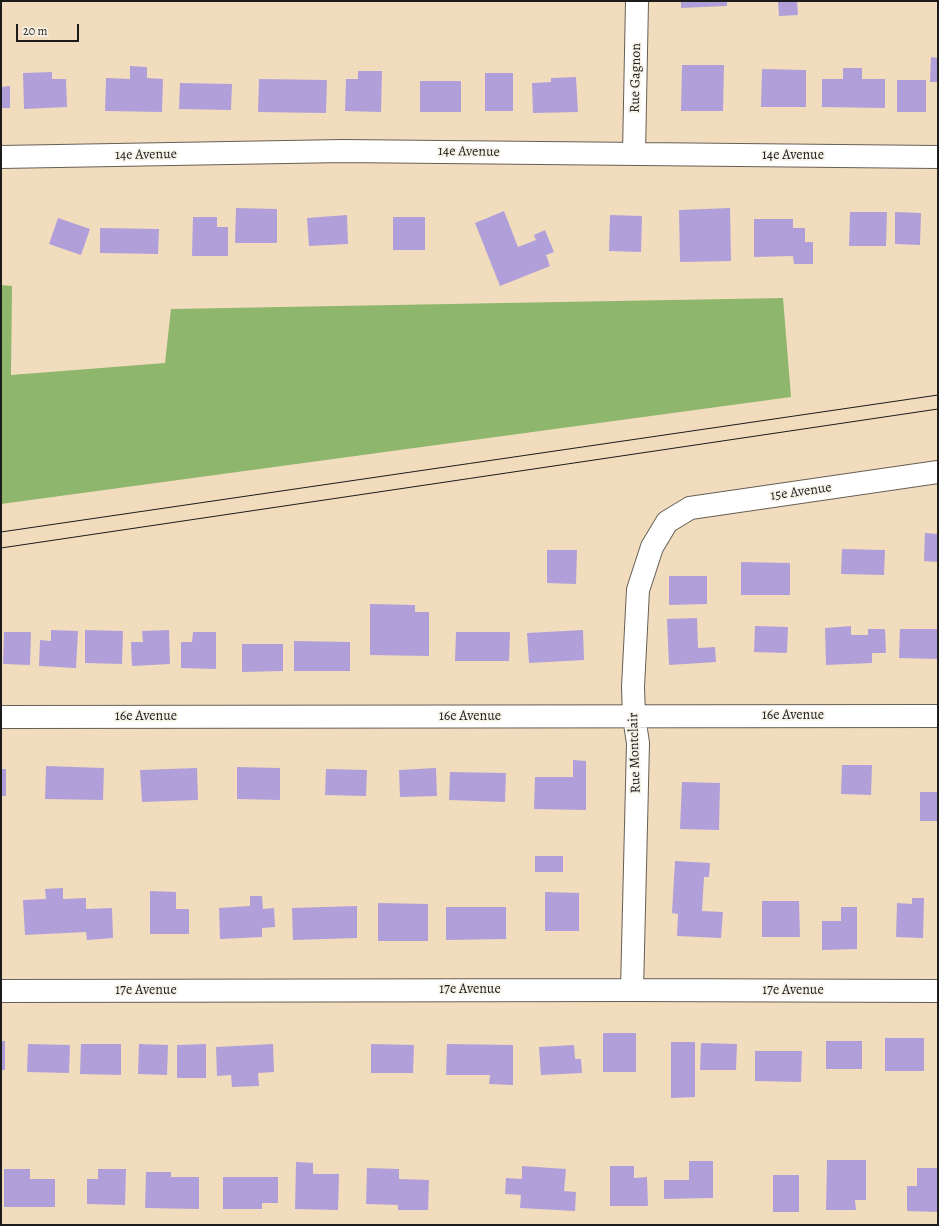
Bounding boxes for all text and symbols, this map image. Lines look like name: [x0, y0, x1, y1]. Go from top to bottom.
scale bar: [18, 16, 81, 42]
text: 20 m: [23, 23, 47, 39]
street label: Rue Gagnon: [627, 43, 645, 113]
street label: 14e Avenue: [438, 143, 500, 161]
street label: 14e Avenue: [115, 146, 177, 164]
street label: 14e Avenue: [762, 148, 824, 164]
street label: 15e Avenue: [769, 479, 833, 505]
street label: 16e Avenue: [762, 708, 824, 724]
street label: 16e Avenue: [115, 709, 177, 725]
street label: 16e Avenue: [439, 709, 501, 725]
street label: Rue Montclair: [625, 712, 645, 794]
street label: 17e Avenue: [439, 982, 501, 998]
street label: 17e Avenue: [115, 983, 177, 999]
street label: 17e Avenue: [762, 983, 824, 999]

